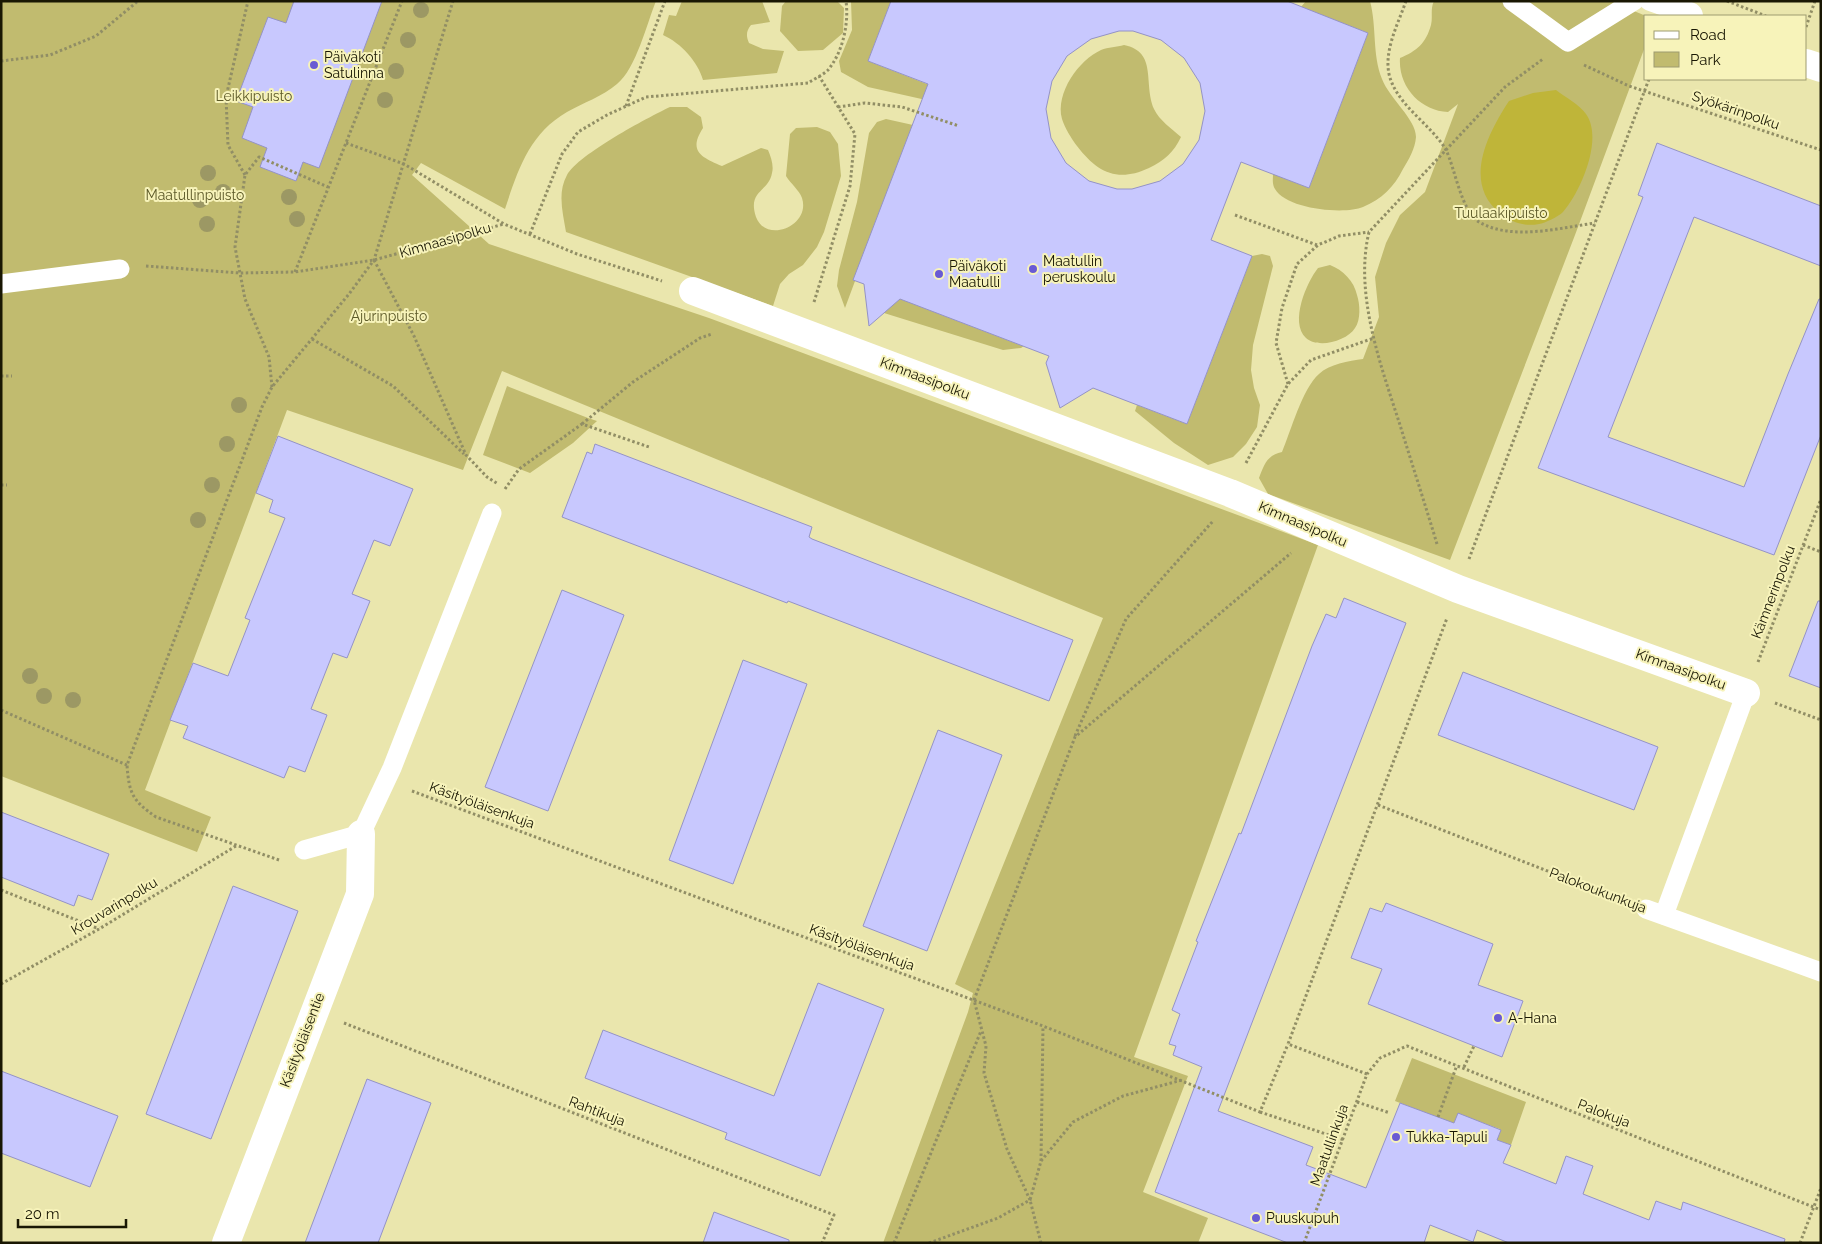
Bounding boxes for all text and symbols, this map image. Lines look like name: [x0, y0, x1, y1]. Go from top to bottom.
legend: [1644, 15, 1807, 80]
text: Road: [1690, 26, 1726, 44]
place label: Päiväkoti Satulinna: [324, 49, 384, 81]
text: Park: [1690, 51, 1721, 69]
marker: Päiväkoti Satulinna: [308, 59, 320, 71]
park label: Leikkipuisto: [216, 88, 292, 104]
street label: Syökärinpolku: [1690, 88, 1782, 132]
park label: Maatullinpuisto: [146, 187, 244, 203]
park label: Tuulaakipuisto: [1454, 205, 1548, 221]
street label: Kimnaasipolku: [397, 219, 493, 261]
place label: Maatullin peruskoulu: [1043, 253, 1116, 285]
place label: Päiväkoti Maatulli: [949, 258, 1006, 290]
marker: Maatullin peruskoulu: [1027, 263, 1039, 275]
marker: Päiväkoti Maatulli: [933, 268, 945, 280]
park label: Ajurinpuisto: [351, 308, 427, 324]
street label: Kimnaasipolku: [878, 354, 972, 402]
street label: Kimnaasipolku: [1256, 498, 1350, 550]
street label: Kämnerinpolku: [1748, 543, 1798, 641]
street label: Kimnaasipolku: [1634, 645, 1728, 693]
street label: Käsityöläisenkuja: [427, 779, 537, 831]
street label: Palokoukunkuja: [1547, 864, 1649, 916]
street label: Krouvarinpolku: [68, 874, 160, 938]
street label: Käsityöläisenkuja: [807, 921, 917, 973]
street label: Käsityöläisentie: [277, 990, 327, 1090]
place label: A-Hana: [1508, 1010, 1557, 1026]
marker: A-Hana: [1492, 1012, 1504, 1024]
street label: Rahtikuja: [567, 1093, 627, 1129]
street label: Palokuja: [1575, 1096, 1633, 1130]
street label: Maatullinkuja: [1307, 1102, 1351, 1188]
place label: Tukka-Tapuli: [1406, 1129, 1488, 1145]
marker: Tukka-Tapuli: [1390, 1131, 1402, 1143]
scale bar: [18, 1196, 125, 1228]
text: 20 m: [25, 1205, 60, 1223]
place label: Puuskupuh: [1266, 1210, 1339, 1226]
marker: Puuskupuh: [1250, 1212, 1262, 1224]

